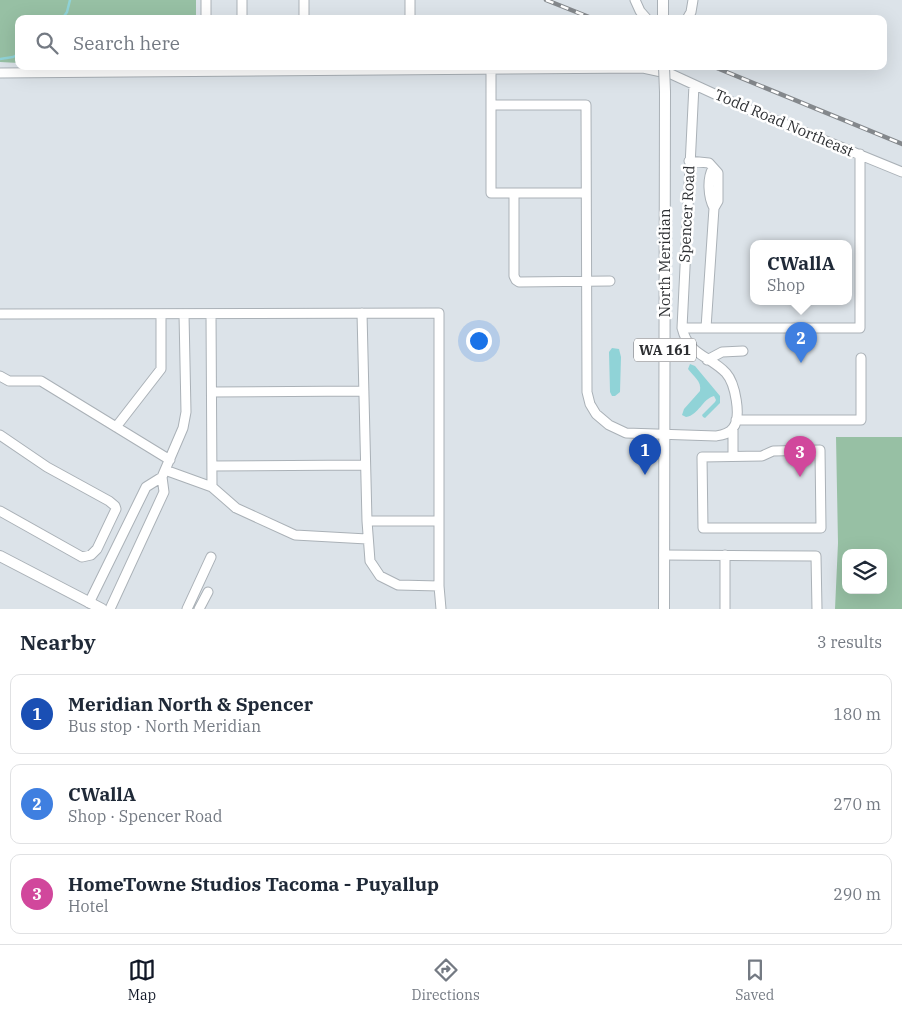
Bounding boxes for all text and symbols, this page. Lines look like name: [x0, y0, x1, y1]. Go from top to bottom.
search box: [15, 15, 887, 70]
icon: search: [33, 29, 61, 57]
text: Search here: [73, 31, 180, 55]
street label: Todd Road Northeast: [712, 85, 857, 160]
street label: Spencer Road: [674, 165, 699, 263]
street label: North Meridian: [655, 208, 674, 318]
popup: [750, 240, 852, 305]
text: CWallA: [767, 251, 835, 275]
text: Shop: [767, 275, 805, 295]
pin: 2: [785, 322, 817, 363]
your location: [466, 328, 492, 354]
road number: WA 161: [634, 338, 696, 362]
pin: 1: [629, 434, 661, 475]
pin: 3: [784, 436, 816, 477]
map controls: [842, 549, 887, 594]
button: layers: [842, 549, 887, 594]
text: Nearby: [20, 628, 96, 656]
text: 3 results: [817, 632, 882, 652]
text: Meridian North & Spencer: [68, 692, 313, 716]
text: 1: [32, 704, 42, 724]
text: 180 m: [833, 704, 881, 724]
text: Bus stop · North Meridian: [68, 716, 261, 736]
text: CWallA: [68, 782, 136, 806]
text: 2: [32, 794, 42, 814]
text: 270 m: [833, 794, 881, 814]
text: Shop · Spencer Road: [68, 806, 223, 826]
text: HomeTowne Studios Tacoma - Puyallup: [68, 872, 439, 896]
text: 3: [32, 884, 42, 904]
text: 290 m: [833, 884, 881, 904]
text: Hotel: [68, 896, 109, 916]
tab: Map: [128, 956, 156, 1004]
tab: Directions: [412, 956, 480, 1004]
tab: Saved: [735, 956, 774, 1004]

